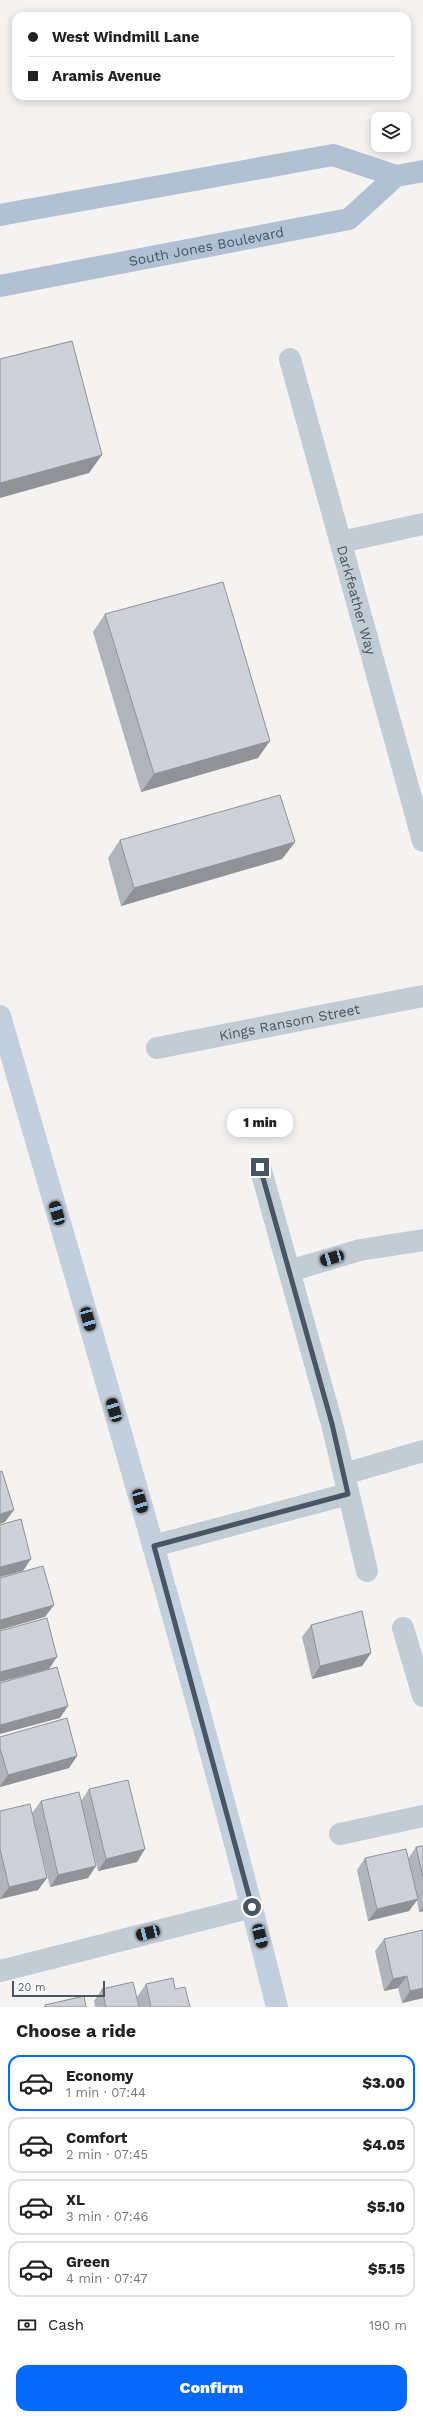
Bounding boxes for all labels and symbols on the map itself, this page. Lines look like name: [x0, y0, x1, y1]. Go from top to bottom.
street label: South Jones Boulevard: [127, 224, 285, 269]
street label: Darkfeather Way: [334, 543, 379, 657]
street label: Kings Ransom Street: [218, 1000, 361, 1044]
callout: 1 min: [227, 1109, 293, 1137]
route end: [251, 1158, 269, 1176]
car: [48, 1200, 66, 1226]
car: [319, 1249, 345, 1267]
car: [79, 1306, 97, 1332]
car: [105, 1397, 123, 1423]
car: [131, 1488, 149, 1514]
route start: [243, 1898, 261, 1916]
car: [251, 1923, 269, 1949]
car: [135, 1924, 161, 1942]
scale bar: [12, 1979, 105, 1998]

